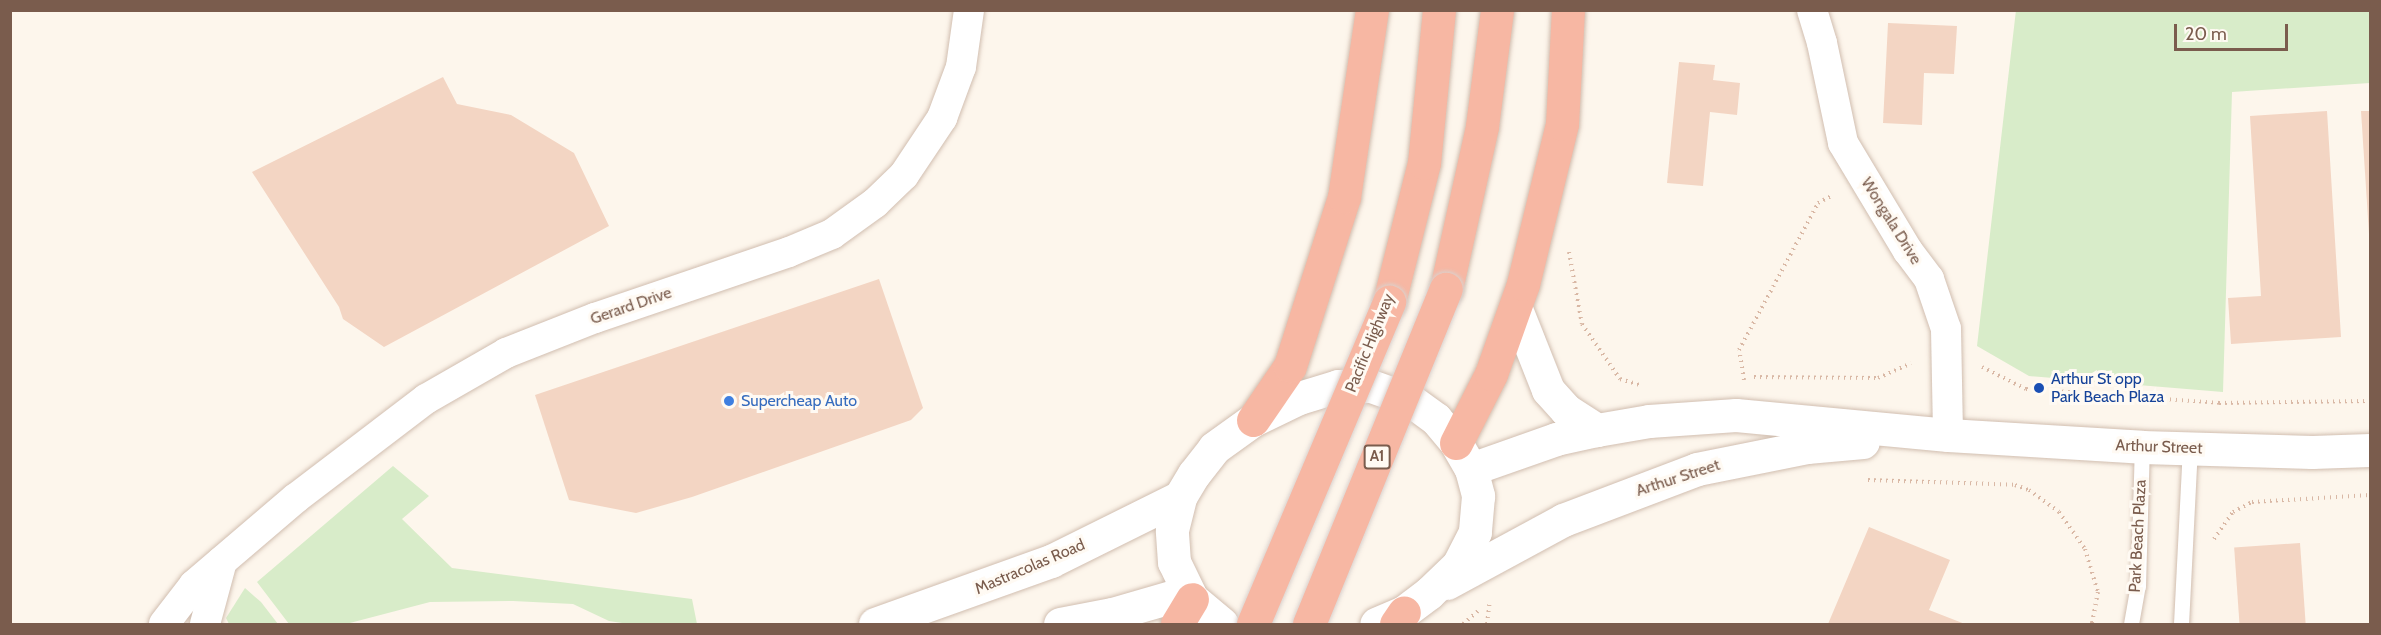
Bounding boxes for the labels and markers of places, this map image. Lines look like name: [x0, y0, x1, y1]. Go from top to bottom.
place label: Arthur St opp Park Beach Plaza: [2051, 369, 2164, 407]
marker: Arthur St opp Park Beach Plaza: [2032, 381, 2046, 395]
place label: Supercheap Auto: [741, 391, 857, 411]
marker: Supercheap Auto: [722, 394, 736, 408]

